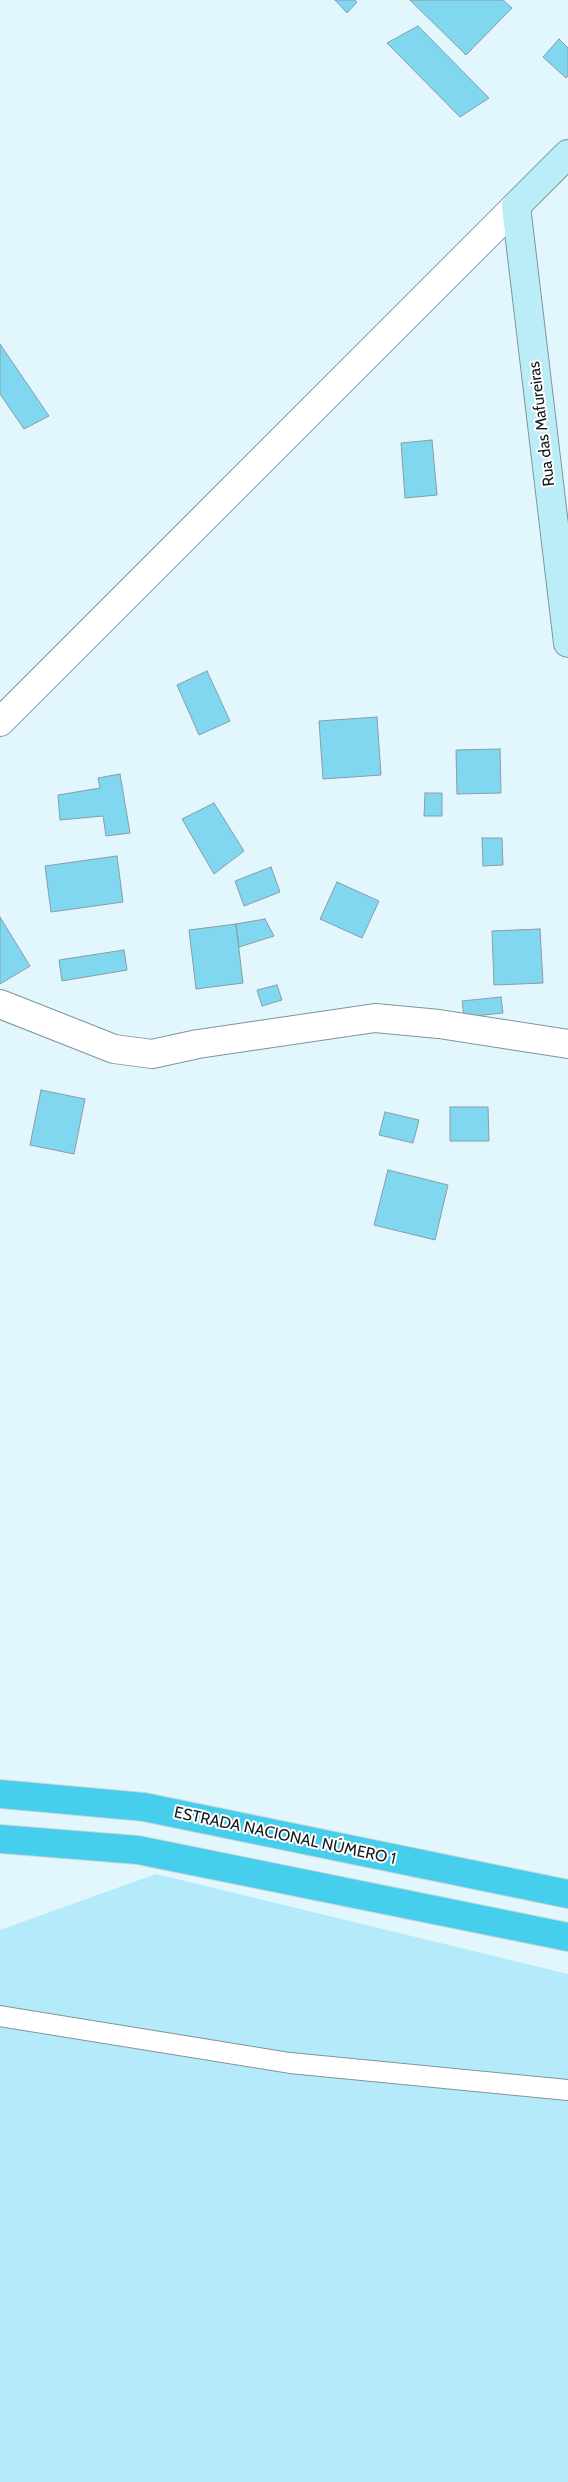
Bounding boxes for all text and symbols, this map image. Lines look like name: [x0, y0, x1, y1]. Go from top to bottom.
street label: Rua das Mafureiras: [525, 360, 559, 488]
street label: ESTRADA NACIONAL NÚMERO 1: [172, 1803, 398, 1869]

